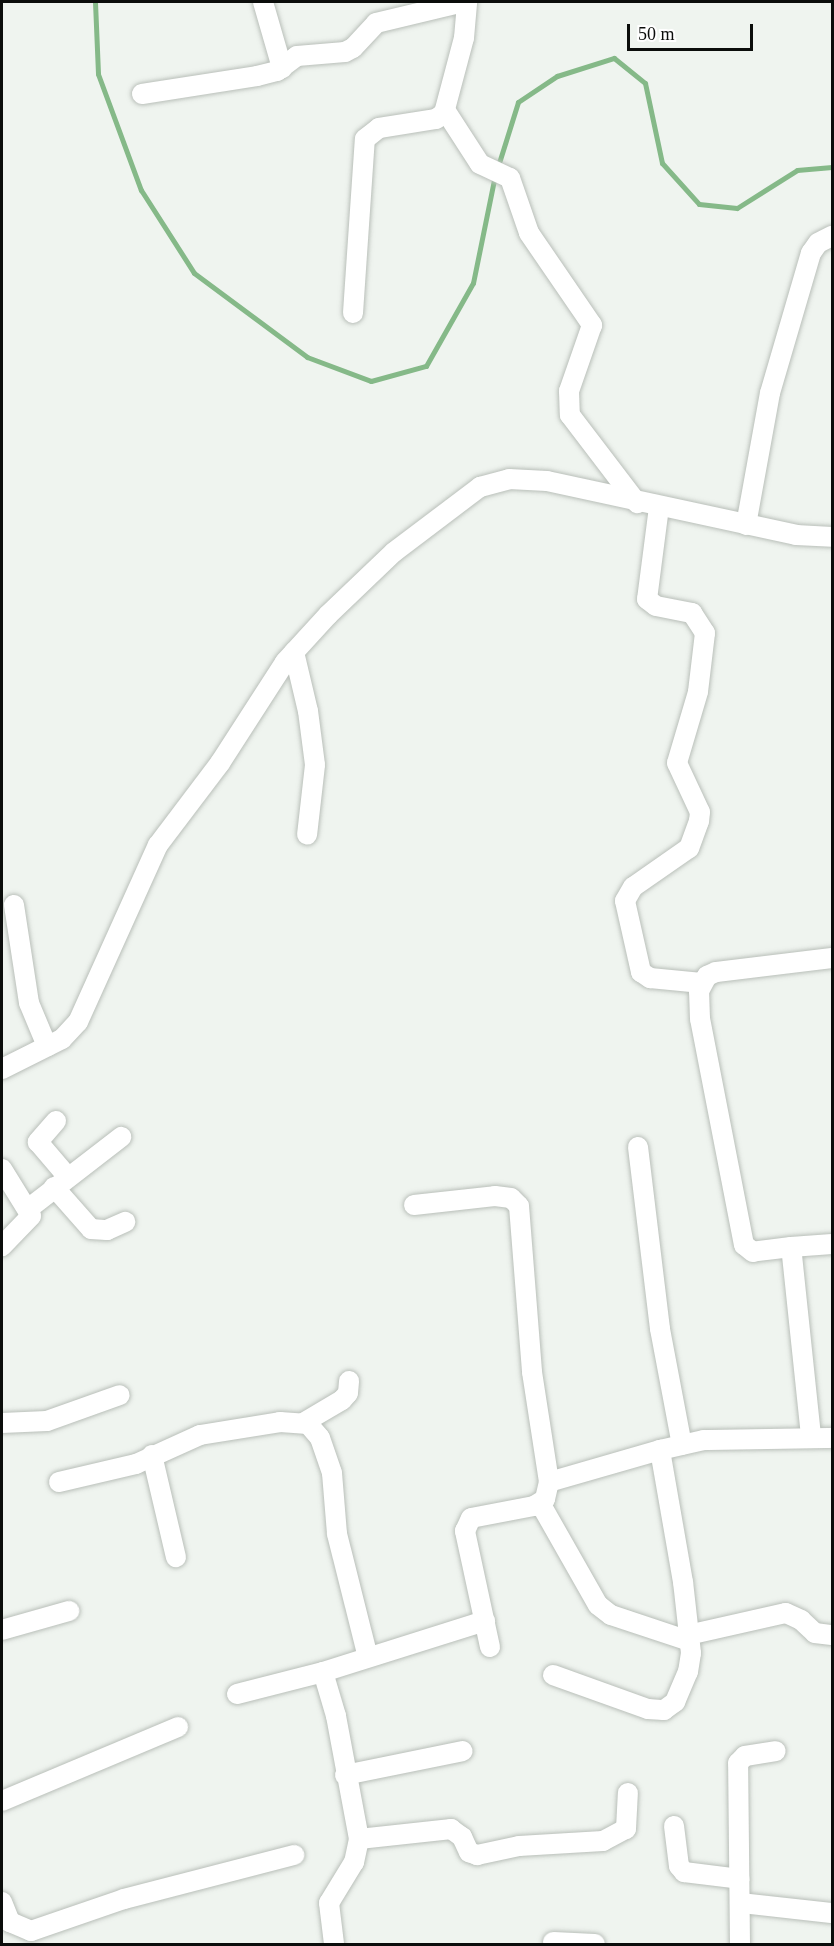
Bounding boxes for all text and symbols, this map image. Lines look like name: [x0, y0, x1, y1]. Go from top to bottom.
scale bar: [630, 12, 756, 50]
text: 50 m: [638, 24, 675, 44]

